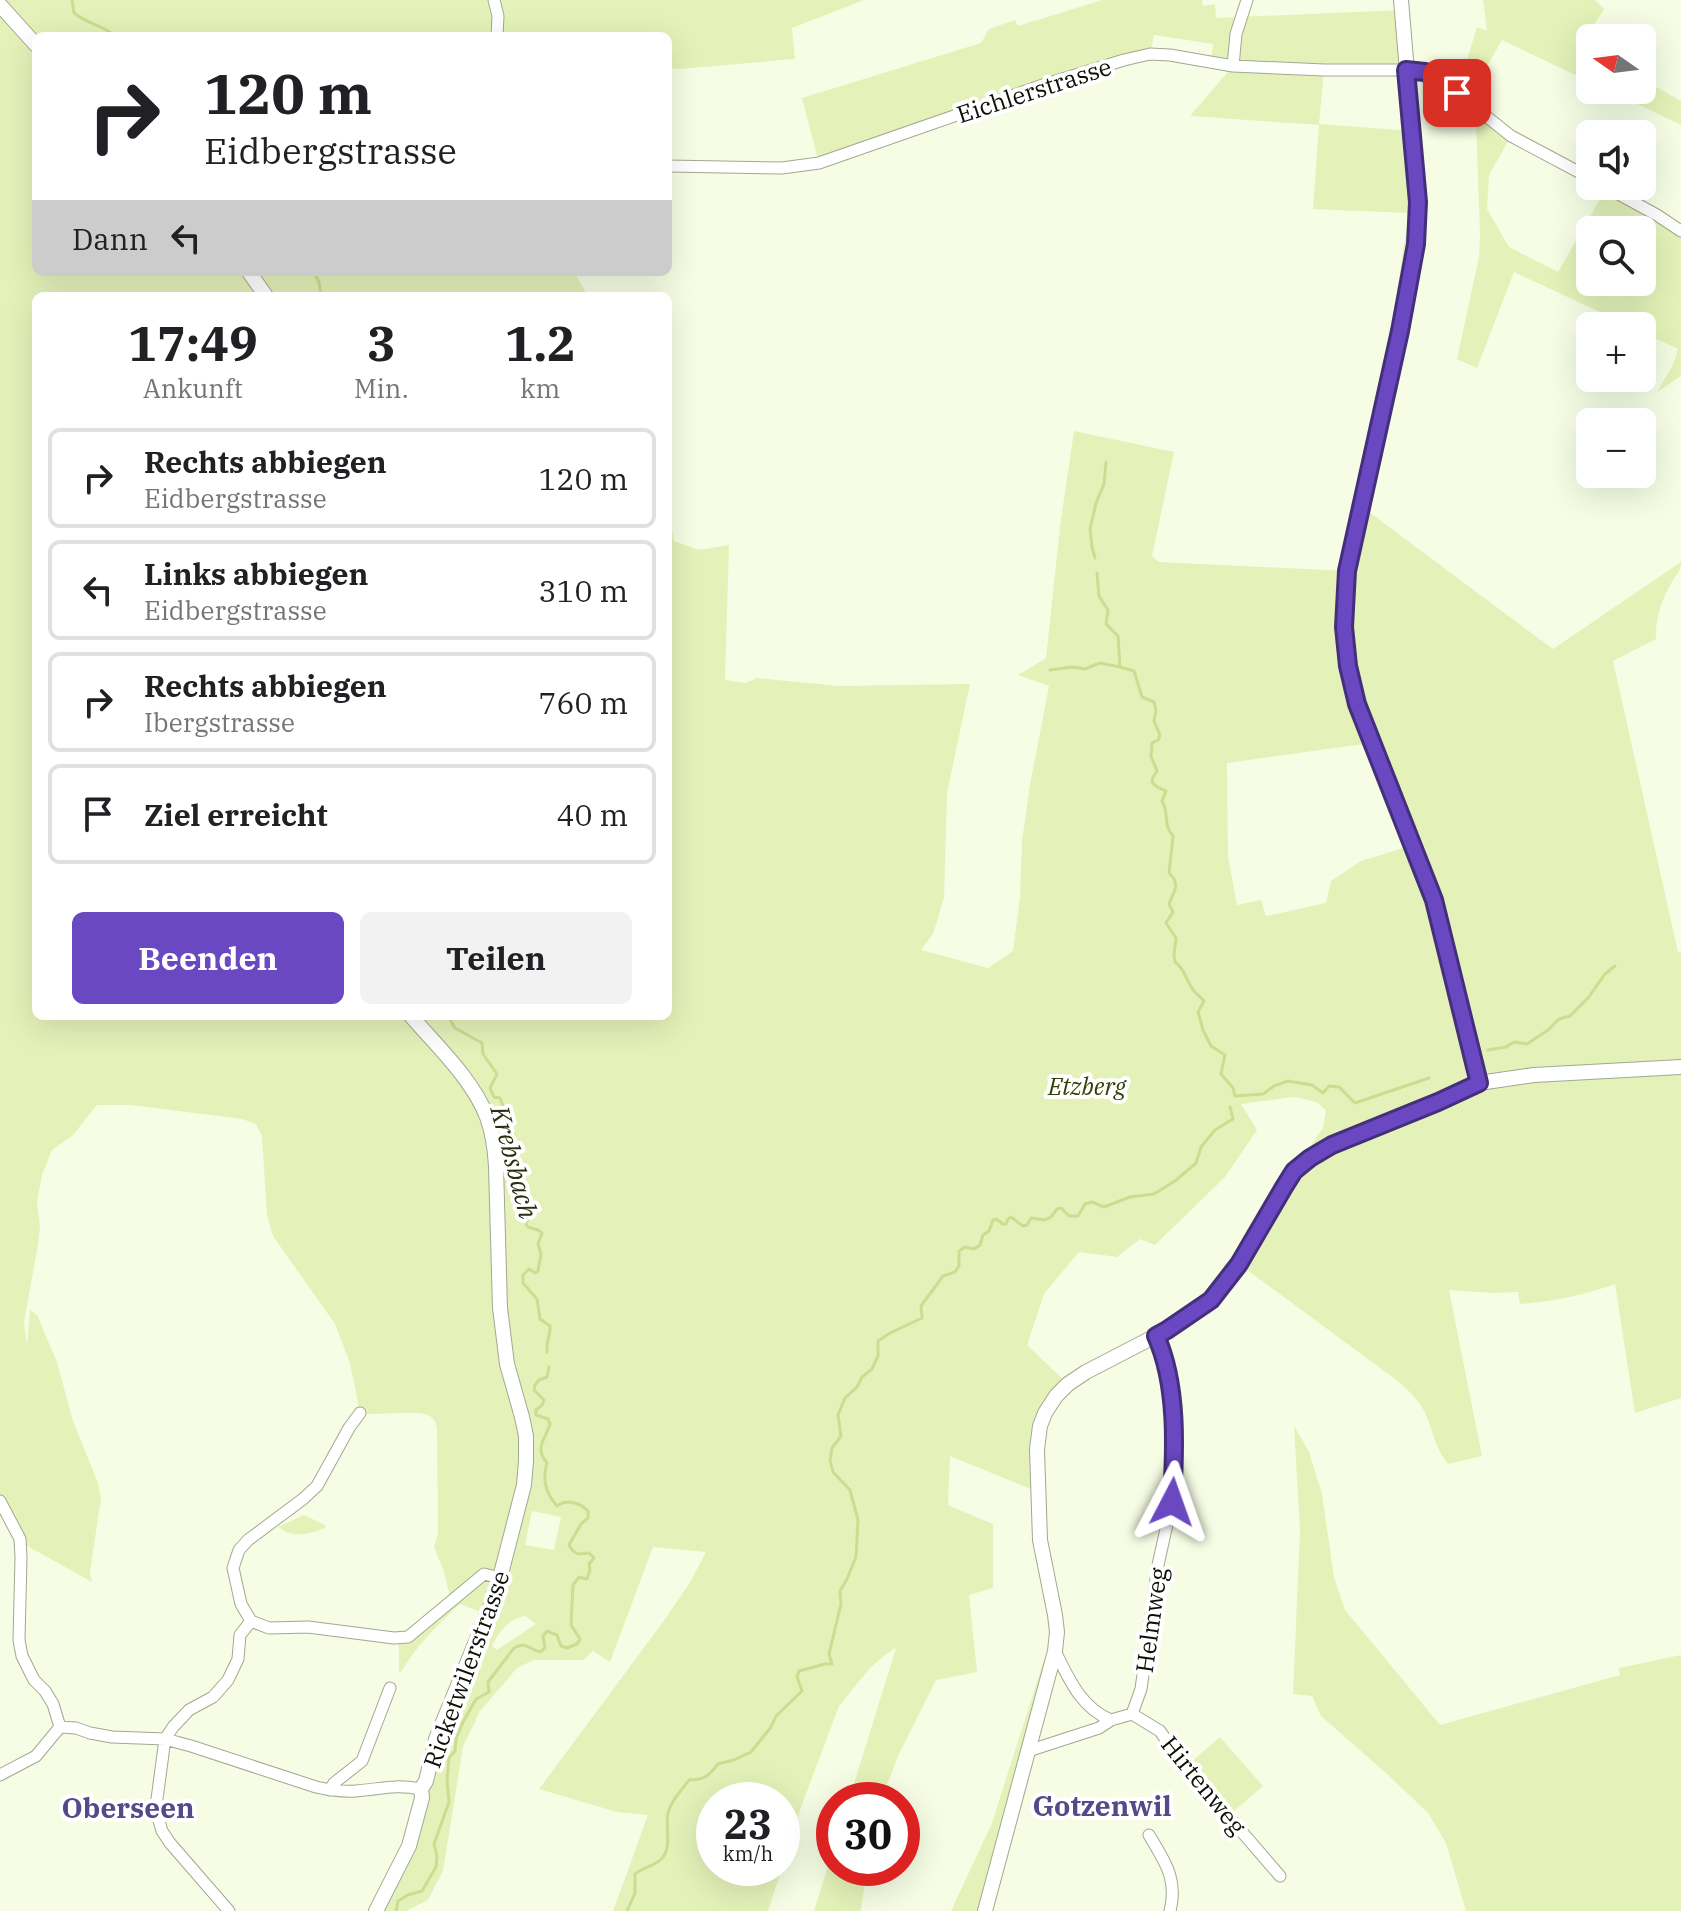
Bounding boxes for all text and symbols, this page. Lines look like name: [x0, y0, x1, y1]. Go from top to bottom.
north arrow: [1576, 24, 1656, 104]
map controls: [1576, 24, 1656, 488]
street label: Eichlerstrasse: [953, 50, 1115, 130]
text: 120 m: [204, 57, 372, 129]
pin: [1423, 59, 1491, 127]
icon: right: [72, 64, 176, 168]
icon: arrive: [1435, 71, 1479, 115]
button: sound: [1576, 120, 1656, 200]
text: Eidbergstrasse: [204, 127, 457, 174]
icon: left: [164, 216, 208, 260]
button: search: [1576, 216, 1656, 296]
text: Dann: [72, 219, 148, 258]
text: 17:49: [128, 312, 258, 374]
text: 3: [367, 312, 396, 374]
text: 1.2: [505, 312, 576, 374]
button: +: [1576, 312, 1656, 392]
text: Ankunft: [143, 371, 243, 405]
text: Min.: [354, 371, 409, 405]
text: km: [520, 371, 560, 405]
button: −: [1576, 408, 1656, 488]
text: Rechts abbiegen: [144, 442, 387, 481]
icon: right: [76, 456, 120, 500]
text: 120 m: [538, 459, 628, 498]
text: Eidbergstrasse: [144, 481, 327, 515]
text: Links abbiegen: [144, 554, 368, 593]
icon: left: [76, 568, 120, 612]
text: 310 m: [538, 571, 628, 610]
text: Eidbergstrasse: [144, 593, 327, 627]
text: Rechts abbiegen: [144, 666, 387, 705]
icon: right: [76, 680, 120, 724]
text: 760 m: [538, 683, 628, 722]
text: Ibergstrasse: [144, 705, 295, 739]
icon: arrive: [76, 792, 120, 836]
text: Ziel erreicht: [144, 795, 328, 834]
text: 40 m: [556, 795, 628, 834]
button: Beenden: [72, 912, 344, 1004]
button: Teilen: [360, 912, 632, 1004]
park label: Etzberg: [1047, 1070, 1127, 1102]
water label: Krebsbach: [483, 1101, 547, 1223]
position arrow: [1130, 1460, 1214, 1544]
street label: Helmweg: [1128, 1565, 1174, 1675]
street label: Ricketwilerstrasse: [415, 1566, 517, 1772]
street label: Hirtenweg: [1154, 1729, 1254, 1841]
speed limit sign: 30: [816, 1782, 920, 1886]
district label: Gotzenwil: [1032, 1787, 1172, 1824]
district label: Oberseen: [61, 1789, 195, 1826]
text: 23: [724, 1798, 772, 1850]
text: km/h: [723, 1840, 773, 1867]

